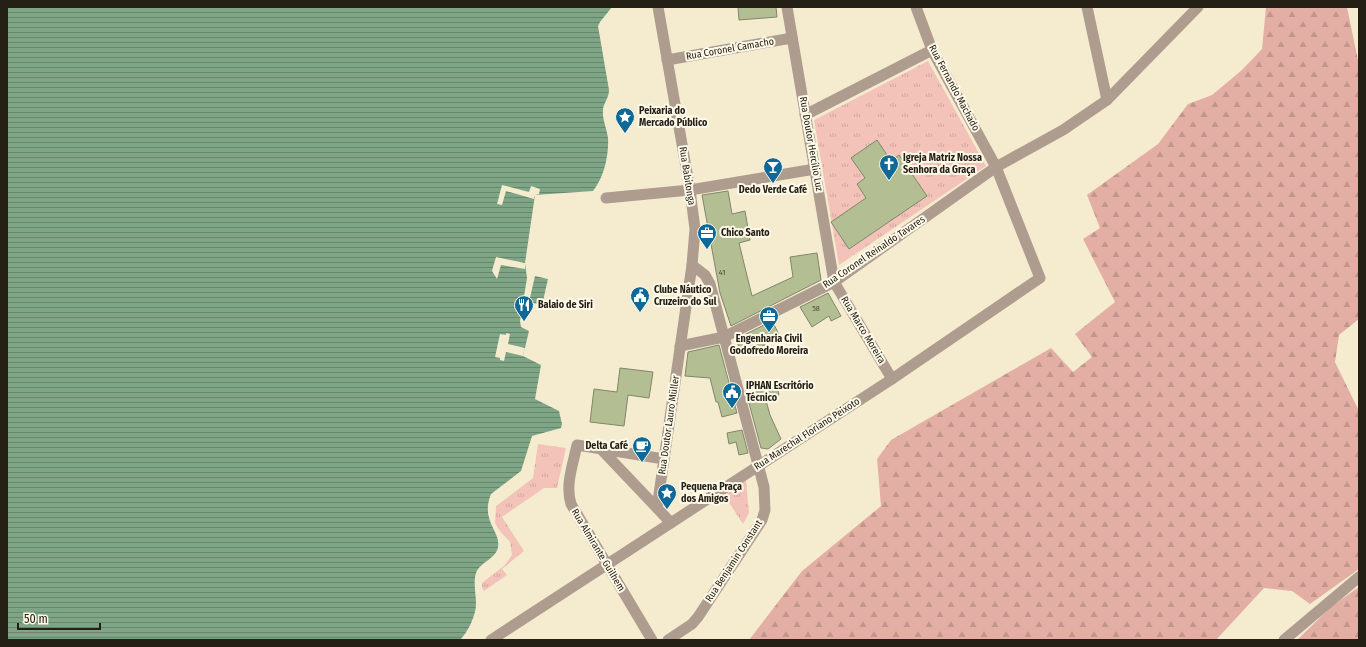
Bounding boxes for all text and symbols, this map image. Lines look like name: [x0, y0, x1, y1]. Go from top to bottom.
street label: Rua Coronel Camacho: [685, 35, 775, 63]
street label: Rua Fernando Machado: [926, 43, 982, 133]
street label: Rua Doutor Hercílio Luz: [797, 96, 826, 192]
place label: Peixaria do Mercado Público: [639, 105, 708, 129]
place icon: Peixaria do Mercado Público: [614, 106, 636, 134]
street label: Rua Babitonga: [676, 146, 698, 206]
place label: Igreja Matriz Nossa Senhora da Graça: [903, 152, 982, 176]
church icon: Igreja Matriz Nossa Senhora da Graça: [878, 153, 900, 181]
bar icon: Dedo Verde Café: [762, 156, 784, 184]
place label: Dedo Verde Café: [739, 183, 807, 196]
street label: Rua Coronel Reinaldo Tavares: [821, 213, 927, 291]
office icon: Chico Santo: [696, 222, 718, 250]
place label: Chico Santo: [721, 227, 770, 239]
house number: 41: [719, 268, 725, 277]
place label: Clube Náutico Cruzeiro do Sul: [654, 283, 717, 308]
public building icon: Clube Náutico Cruzeiro do Sul: [629, 285, 651, 313]
restaurant icon: Balaio de Siri: [513, 294, 535, 322]
street label: Rua Marco Moreira: [838, 294, 888, 366]
place label: Balaio de Siri: [538, 299, 593, 311]
house number: 58: [812, 304, 820, 313]
office icon: Engenharia Civil Godofredo Moreira: [758, 305, 780, 333]
place label: Engenharia Civil Godofredo Moreira: [730, 333, 808, 357]
street label: Rua Doutor Lauro Müller: [656, 374, 682, 475]
place label: IPHAN Escritório Técnico: [746, 379, 814, 404]
public building icon: IPHAN Escritório Técnico: [721, 381, 743, 409]
street label: Rua Marechal Floriano Peixoto: [752, 395, 862, 473]
cafe icon: Delta Café: [631, 435, 653, 463]
place label: Delta Café: [585, 439, 628, 452]
place label: Pequena Praça dos Amigos: [681, 481, 742, 505]
place icon: Pequena Praça dos Amigos: [656, 482, 678, 510]
street label: Rua Almirante Guilhem: [569, 507, 627, 593]
street label: Rua Benjamin Constant: [703, 517, 765, 604]
scale bar: [18, 605, 100, 631]
text: 50 m: [24, 612, 48, 626]

